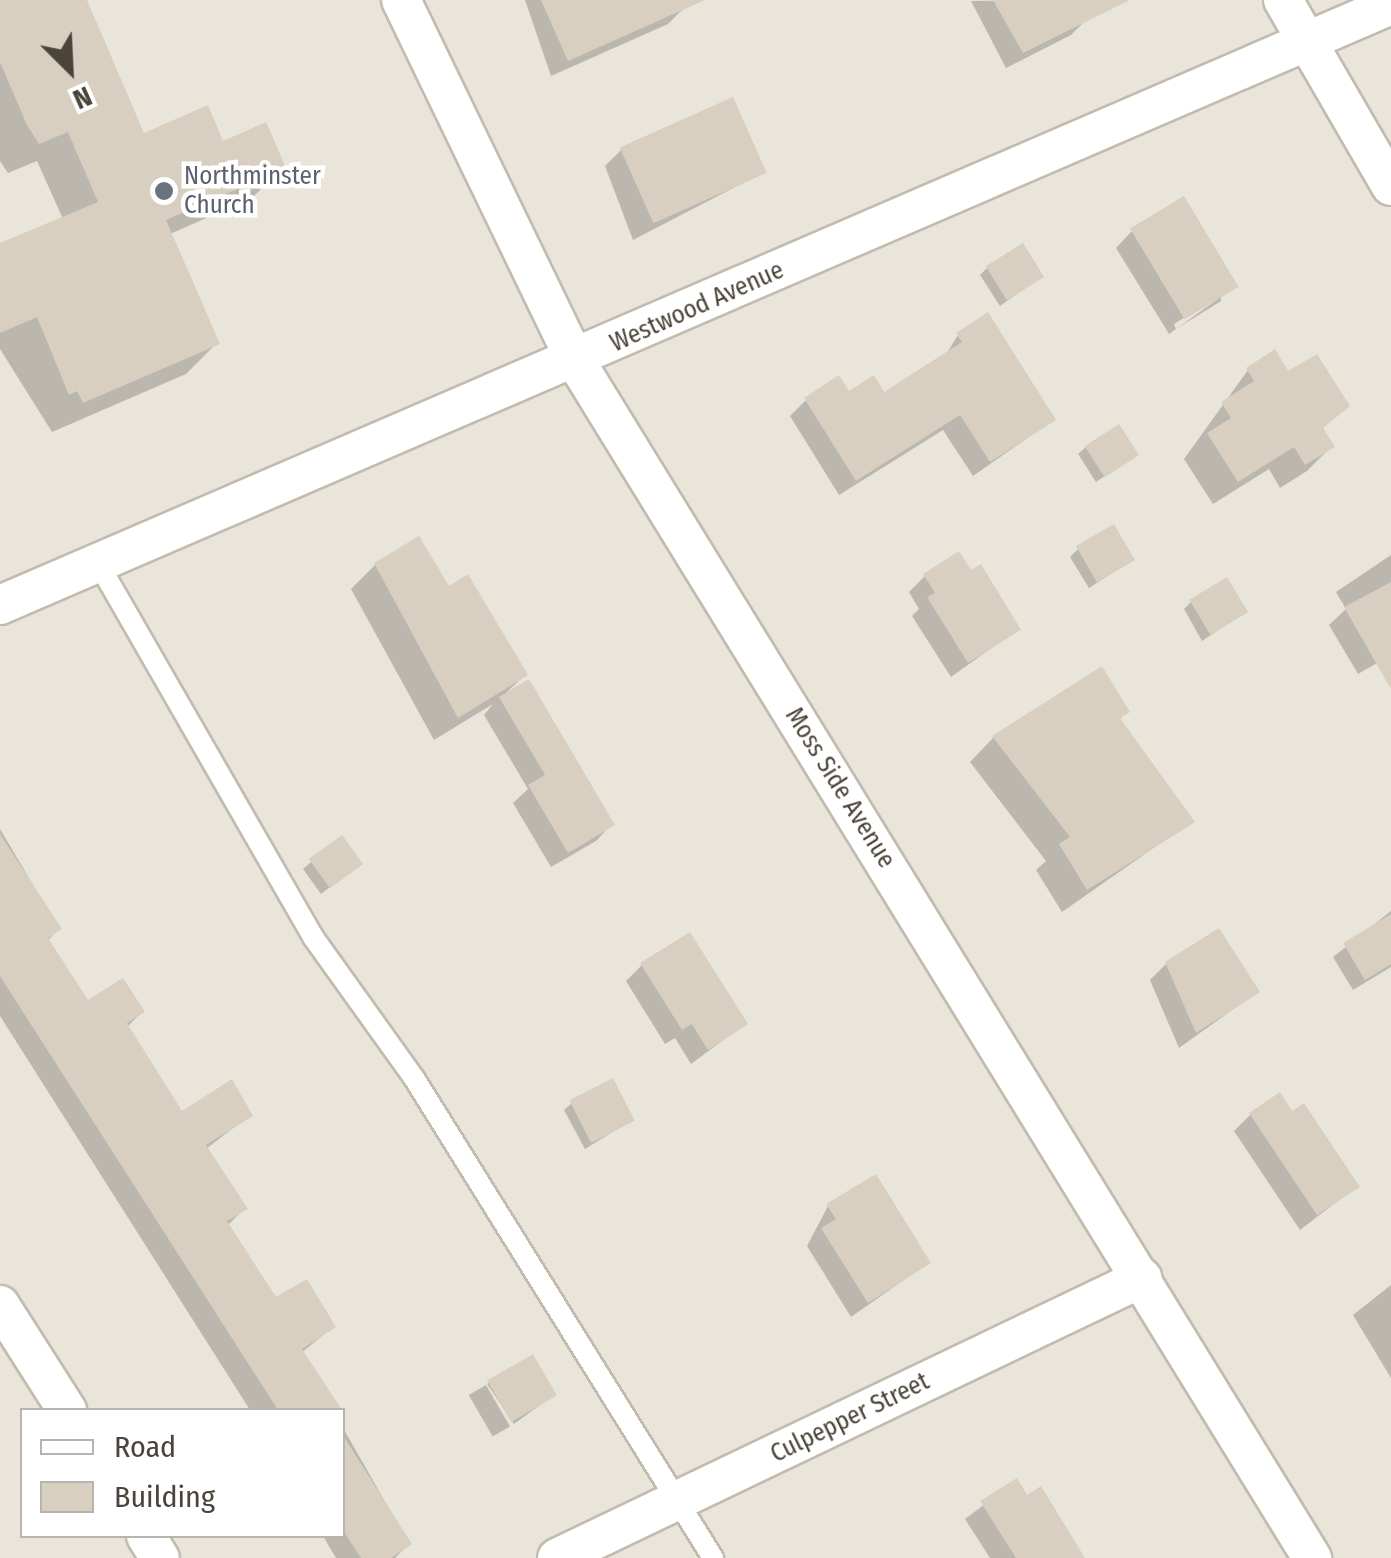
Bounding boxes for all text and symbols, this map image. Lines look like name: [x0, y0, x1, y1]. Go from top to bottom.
north arrow: [20, 20, 120, 120]
text: N: [68, 79, 97, 116]
place label: Northminster Church: [184, 162, 321, 221]
marker: Northminster Church: [153, 180, 175, 202]
street label: Westwood Avenue: [606, 255, 788, 359]
street label: Moss Side Avenue: [779, 702, 901, 874]
street label: Culpepper Street: [766, 1367, 934, 1469]
legend: [20, 1408, 345, 1538]
text: Road: [114, 1429, 176, 1465]
text: Building: [114, 1479, 215, 1515]

